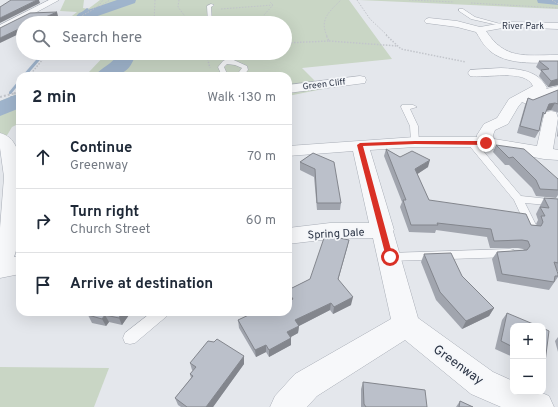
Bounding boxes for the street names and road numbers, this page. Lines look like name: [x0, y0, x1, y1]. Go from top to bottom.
street label: River Park: [502, 21, 544, 32]
street label: Green Cliff: [302, 76, 346, 93]
street label: Spring Dale: [307, 226, 365, 242]
street label: Greenway: [430, 342, 486, 389]

